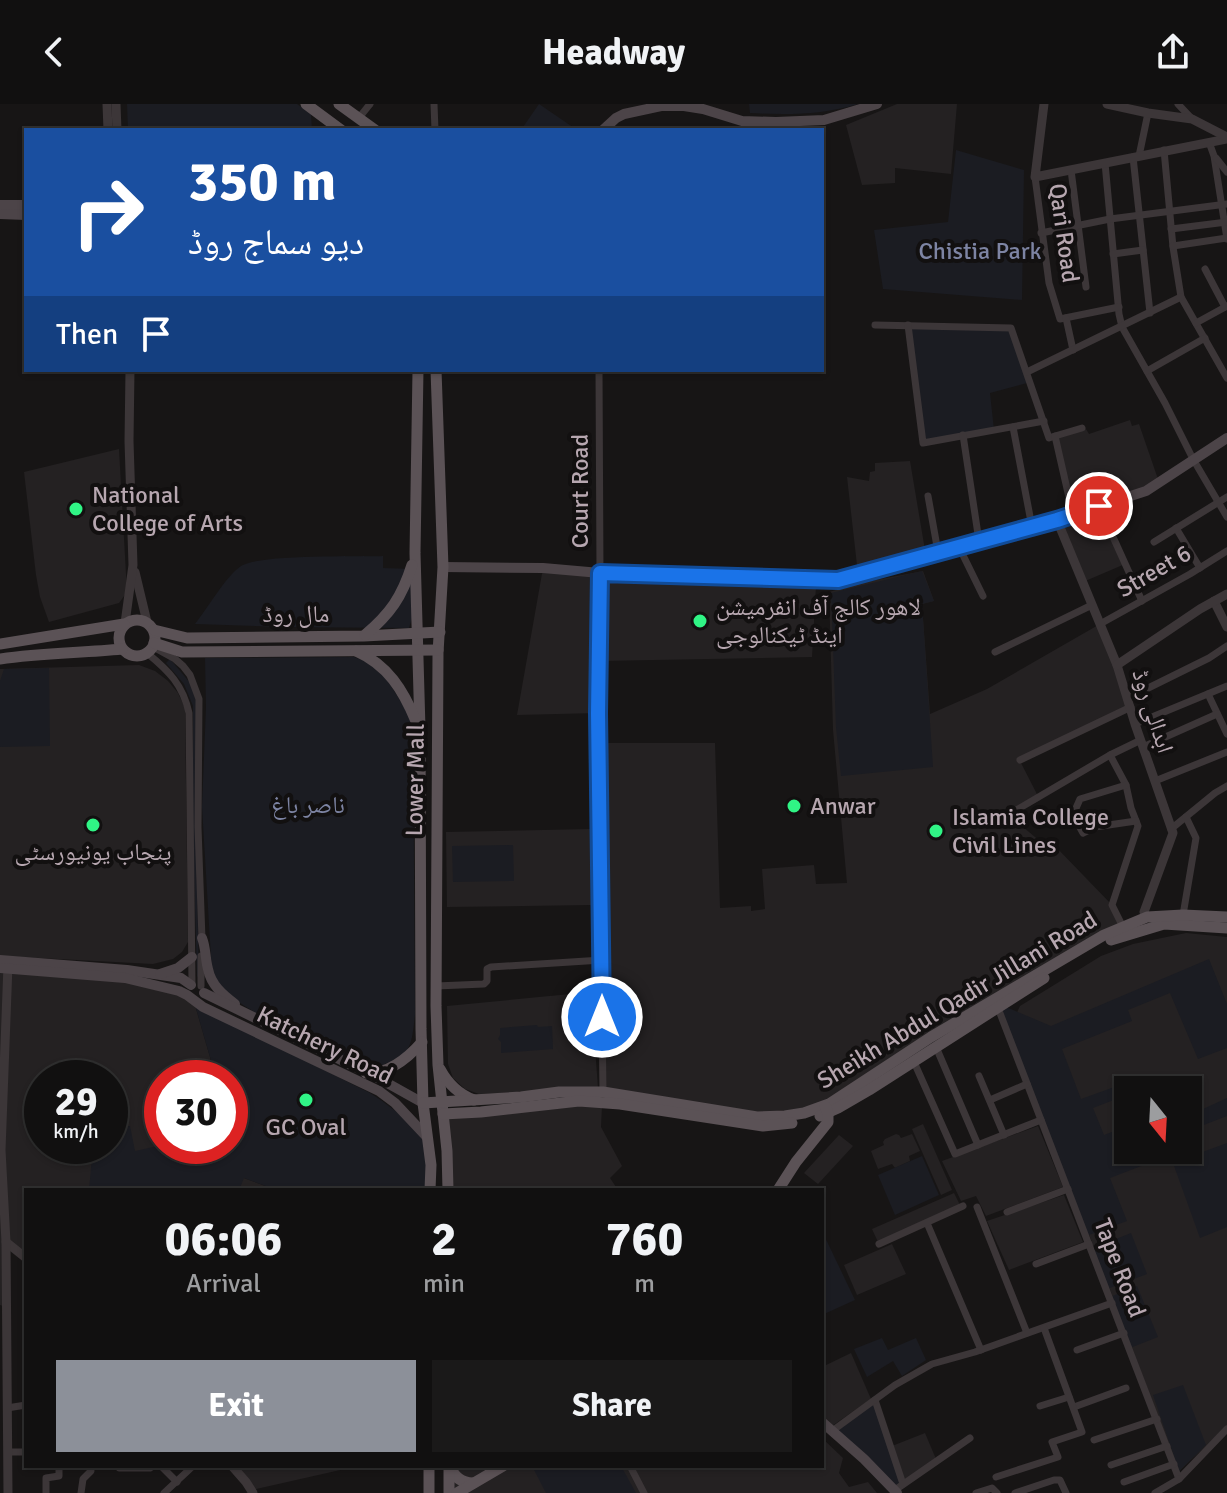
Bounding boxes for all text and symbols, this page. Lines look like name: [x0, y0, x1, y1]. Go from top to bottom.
icon: back: [32, 30, 76, 74]
text: Headway: [542, 30, 685, 75]
icon: share: [1151, 30, 1195, 74]
text: 350 m: [188, 147, 336, 216]
icon: right: [56, 160, 160, 264]
street label: Qari Road: [1042, 181, 1086, 285]
text: دیو سماج روڈ: [188, 220, 364, 265]
park label: Chistia Park: [918, 236, 1042, 266]
icon: arrive: [134, 312, 178, 356]
text: Then: [56, 316, 118, 353]
street label: Court Road: [565, 434, 595, 548]
pin: [1065, 472, 1133, 540]
place label: National College of Arts: [92, 480, 243, 538]
icon: arrive: [1077, 484, 1121, 528]
marker: National College of Arts: [67, 500, 85, 518]
street label: Street 6: [1112, 538, 1196, 604]
place label: لاھور کالج آف انفرمیشن اینڈ ٹیکنالوجی: [716, 592, 921, 650]
street label: مال روڈ: [262, 599, 330, 629]
marker: لاھور کالج آف انفرمیشن اینڈ ٹیکنالوجی: [691, 612, 709, 630]
street label: ابدالی روڈ: [1125, 665, 1181, 757]
street label: Lower Mall: [399, 723, 431, 837]
park label: ناصر باغ: [271, 790, 345, 820]
place label: Anwar: [810, 791, 876, 821]
marker: Anwar: [785, 797, 803, 815]
place label: Islamia College Civil Lines: [952, 802, 1109, 860]
marker: پنجاب یونیورسٹی: [84, 816, 102, 834]
marker: Islamia College Civil Lines: [927, 822, 945, 840]
place label: پنجاب یونیورسٹی: [14, 837, 172, 867]
street label: Sheikh Abdul Qadir Jillani Road: [812, 904, 1102, 1096]
position arrow: [560, 975, 644, 1059]
street label: Katchery Road: [252, 999, 398, 1091]
speed limit sign: 30: [144, 1060, 248, 1164]
north arrow: [1114, 1076, 1202, 1164]
map controls: [1114, 1076, 1202, 1164]
text: 29: [54, 1077, 98, 1127]
marker: GC Oval: [297, 1091, 315, 1109]
place label: GC Oval: [265, 1112, 347, 1142]
text: km/h: [53, 1119, 99, 1144]
text: 06:06: [165, 1210, 282, 1269]
text: 2: [431, 1210, 457, 1269]
text: 760: [606, 1210, 683, 1269]
street label: Tape Road: [1087, 1214, 1153, 1322]
text: Arrival: [186, 1268, 261, 1300]
text: min: [423, 1268, 465, 1300]
text: m: [634, 1268, 655, 1300]
button: Exit: [56, 1360, 416, 1452]
button: Share: [432, 1360, 792, 1452]

